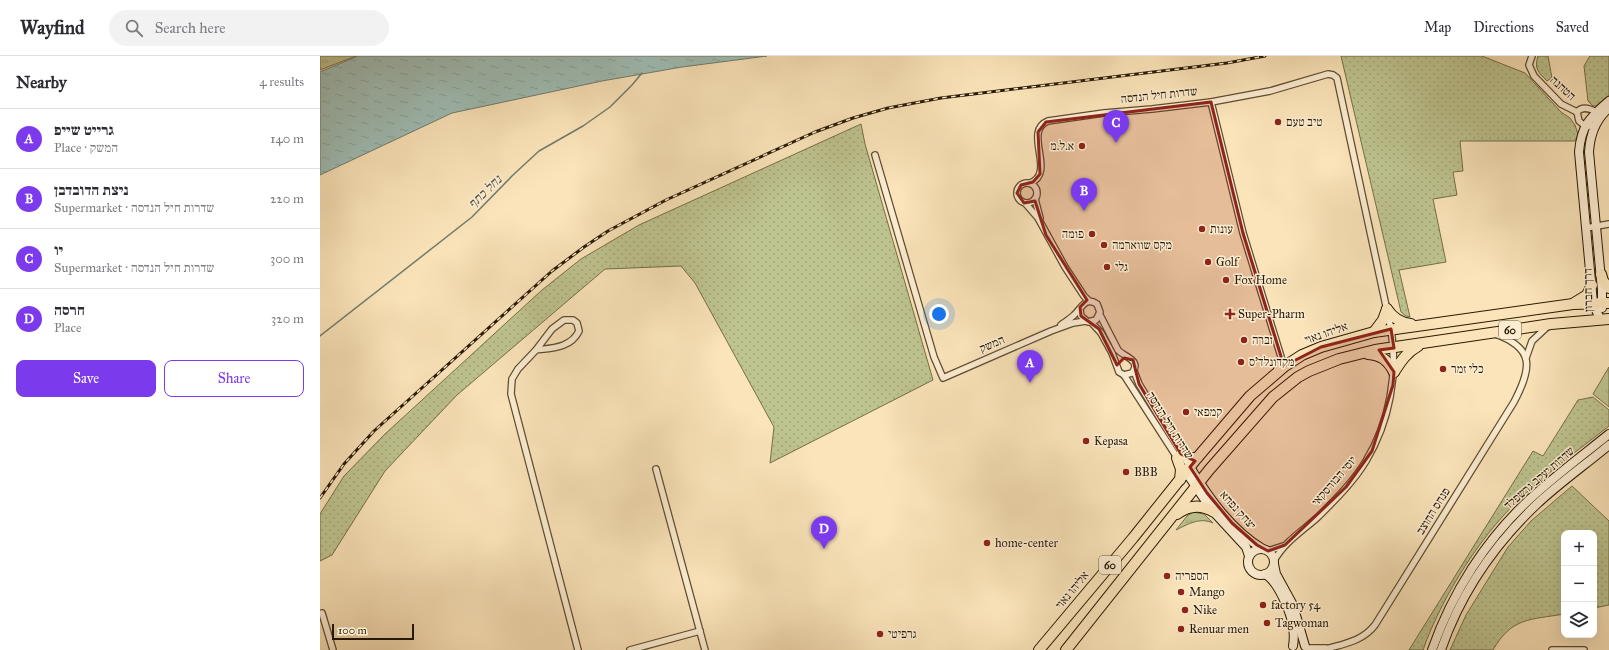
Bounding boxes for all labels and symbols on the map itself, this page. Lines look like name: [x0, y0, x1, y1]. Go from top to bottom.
street label: הטחנה: [1547, 73, 1579, 103]
street label: שדרות חיל הנדסה: [1120, 84, 1198, 106]
pin: C: [1103, 110, 1129, 143]
place label: טיב טעם: [1286, 115, 1323, 129]
marker: טיב טעם: [1273, 117, 1283, 127]
place label: א.ל.מ: [1050, 139, 1074, 153]
marker: א.ל.מ: [1077, 141, 1087, 151]
water label: נחל כתף: [465, 171, 506, 212]
pin: B: [1071, 178, 1097, 211]
place label: עונות: [1210, 222, 1233, 236]
marker: עונות: [1197, 224, 1207, 234]
place label: פומה: [1062, 227, 1084, 241]
marker: פומה: [1087, 229, 1097, 239]
place label: מקס שווארמה: [1112, 238, 1172, 252]
marker: מקס שווארמה: [1099, 240, 1109, 250]
place label: Golf: [1216, 255, 1240, 269]
marker: Golf: [1203, 257, 1213, 267]
place label: גלי: [1115, 260, 1128, 274]
marker: גלי: [1102, 262, 1112, 272]
street label: דרך חברון: [1581, 268, 1595, 312]
place label: Fox Home: [1234, 273, 1287, 287]
marker: Fox Home: [1221, 275, 1231, 285]
your location: [929, 304, 949, 324]
place label: Super-Pharm: [1238, 307, 1305, 321]
marker: Super-Pharm: [1225, 309, 1235, 319]
street label: אליהו נאוי: [1303, 319, 1349, 347]
road number: 60: [1499, 321, 1521, 339]
street label: המשק: [977, 332, 1007, 356]
place label: זברה: [1252, 333, 1273, 347]
marker: זברה: [1239, 335, 1249, 345]
pin: A: [1017, 350, 1043, 383]
place label: מקדונלד'ס: [1249, 355, 1294, 369]
marker: מקדונלד'ס: [1236, 357, 1246, 367]
place label: כלי זמר: [1451, 362, 1484, 376]
marker: כלי זמר: [1438, 364, 1448, 374]
street label: שדרות חיל הנדסה: [1144, 389, 1196, 461]
place label: קמפאי: [1194, 405, 1222, 419]
marker: קמפאי: [1181, 407, 1191, 417]
place label: Kepasa: [1094, 434, 1129, 448]
marker: Kepasa: [1081, 436, 1091, 446]
street label: שדרות יעקב גרשפלד: [1501, 444, 1577, 512]
street label: יוסי הבורסקאי: [1309, 453, 1359, 509]
place label: BBB: [1134, 465, 1158, 479]
marker: BBB: [1121, 467, 1131, 477]
street label: פנחס החוצב: [1413, 485, 1453, 537]
street label: יצחק נפחא: [1217, 488, 1259, 532]
pin: D: [811, 516, 837, 549]
place label: home-center: [995, 536, 1058, 550]
marker: home-center: [982, 538, 992, 548]
road number: 60: [1099, 556, 1121, 574]
street label: אליהו נאוי: [1052, 568, 1092, 612]
place label: הספריה: [1175, 569, 1209, 583]
marker: הספריה: [1162, 571, 1172, 581]
place label: Mango: [1189, 585, 1225, 600]
marker: Mango: [1176, 587, 1186, 597]
place label: factory 54: [1271, 598, 1320, 612]
marker: factory 54: [1258, 600, 1268, 610]
place label: Nike: [1193, 603, 1217, 617]
marker: Nike: [1180, 605, 1190, 615]
place label: Tagwoman: [1275, 616, 1329, 631]
marker: Tagwoman: [1262, 618, 1272, 628]
scale bar: [332, 622, 414, 641]
place label: Renuar men: [1189, 622, 1249, 636]
marker: Renuar men: [1176, 624, 1186, 634]
place label: גרפיטי: [888, 627, 917, 641]
marker: גרפיטי: [875, 629, 885, 639]

